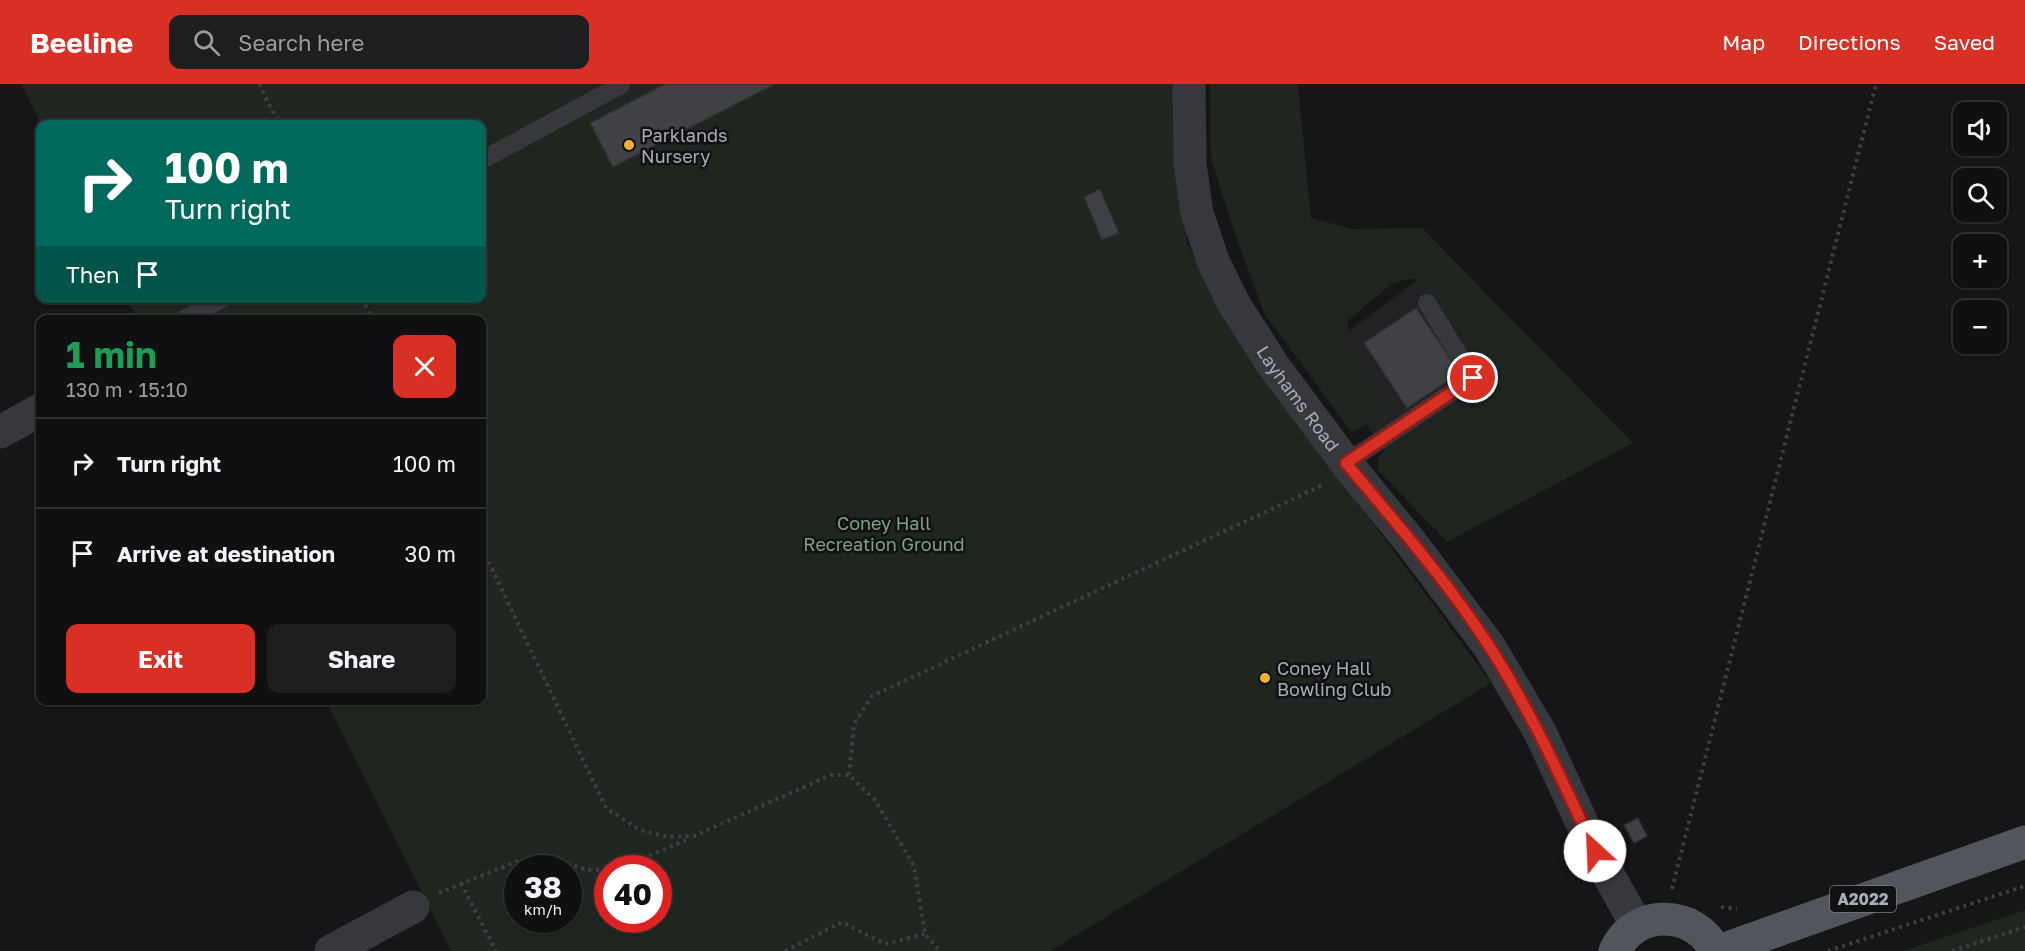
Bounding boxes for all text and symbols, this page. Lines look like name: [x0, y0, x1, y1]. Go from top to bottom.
search box: [169, 15, 589, 69]
text: Beeline: [30, 26, 133, 59]
icon: search: [190, 26, 223, 59]
text: Search here: [238, 29, 364, 56]
text: Map: [1722, 29, 1765, 55]
text: Directions: [1798, 29, 1901, 55]
text: Saved: [1934, 29, 1995, 55]
map controls: [1953, 102, 2007, 354]
button: sound: [1953, 102, 2007, 156]
place label: Parklands Nursery: [641, 124, 728, 167]
marker: Parklands Nursery: [622, 138, 636, 152]
text: 100 m: [165, 142, 288, 192]
icon: right: [66, 144, 144, 222]
button: search: [1953, 168, 2007, 222]
text: Turn right: [165, 193, 291, 225]
button: +: [1953, 234, 2007, 288]
icon: arrive: [131, 258, 164, 291]
text: Then: [66, 261, 119, 288]
button: −: [1953, 300, 2007, 354]
text: 1 min: [66, 333, 157, 376]
button: close: [393, 335, 456, 398]
street label: Layhams Road: [1252, 341, 1344, 455]
pin: [1447, 352, 1498, 403]
icon: arrive: [1456, 361, 1489, 394]
text: 130 m · 15:10: [66, 377, 188, 401]
icon: right: [66, 447, 99, 480]
text: Turn right: [117, 450, 221, 477]
text: 100 m: [393, 450, 456, 477]
park label: Coney Hall Recreation Ground: [803, 512, 965, 555]
icon: arrive: [66, 537, 99, 570]
text: Arrive at destination: [117, 540, 335, 567]
text: 30 m: [405, 540, 456, 567]
button: Exit: [66, 624, 255, 693]
button: Share: [267, 624, 456, 693]
place label: Coney Hall Bowling Club: [1277, 657, 1391, 700]
marker: Coney Hall Bowling Club: [1258, 671, 1272, 685]
position arrow: [1563, 819, 1627, 883]
speed limit sign: 40: [594, 855, 672, 933]
text: 38: [524, 869, 562, 905]
road number: A2022: [1830, 886, 1896, 912]
text: km/h: [524, 900, 562, 918]

